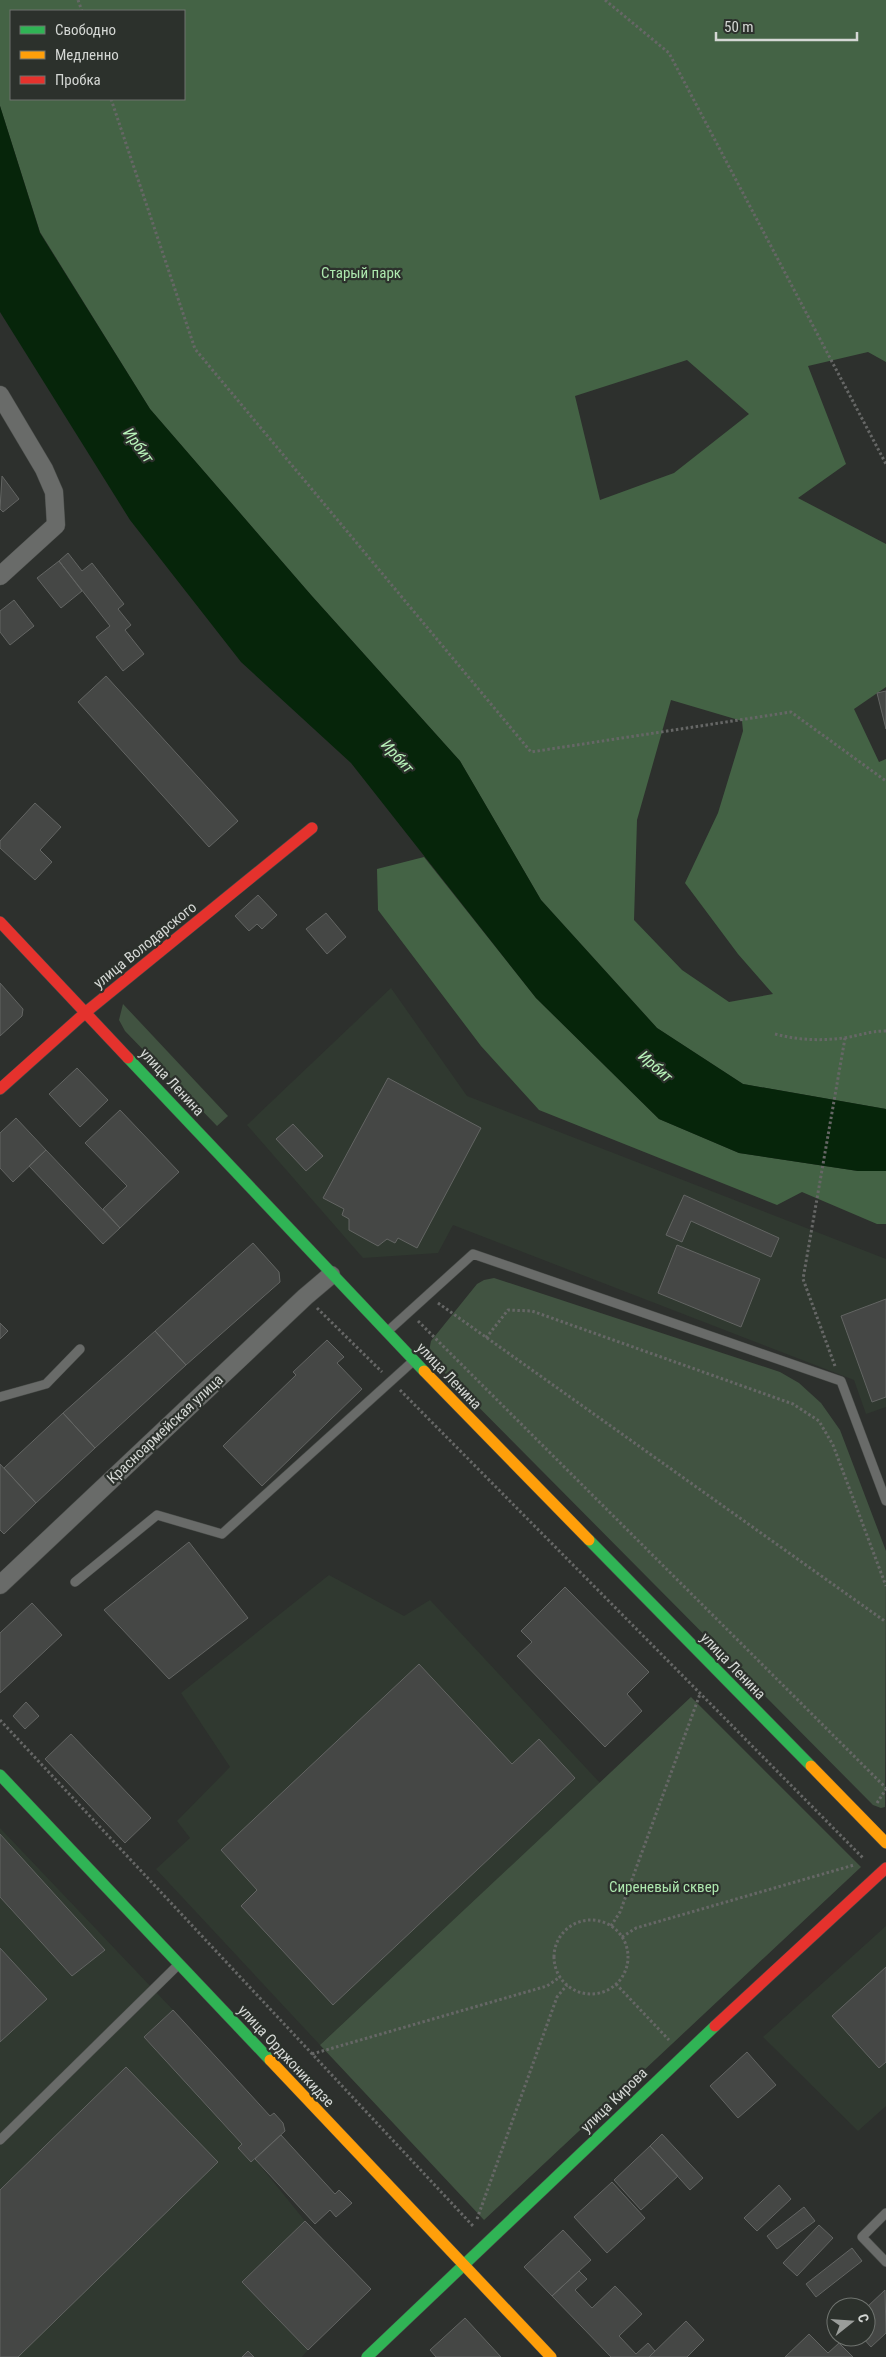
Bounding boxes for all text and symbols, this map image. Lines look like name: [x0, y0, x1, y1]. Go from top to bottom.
legend: [10, 10, 185, 100]
scale bar: [716, 10, 857, 42]
text: 50 m: [724, 18, 754, 36]
text: Свободно: [55, 21, 116, 39]
text: Медленно: [55, 46, 119, 64]
text: Пробка: [55, 71, 101, 89]
park label: Старый парк: [321, 264, 401, 282]
water label: Ирбит: [119, 424, 158, 467]
water label: Ирбит: [377, 736, 418, 777]
street label: улица Володарского: [90, 898, 200, 992]
street label: улица Ленина: [136, 1044, 208, 1120]
water label: Ирбит: [635, 1046, 677, 1087]
street label: улица Ленина: [413, 1339, 485, 1413]
street label: Красноармейская улица: [103, 1371, 227, 1487]
street label: улица Ленина: [697, 1629, 769, 1703]
park label: Сиреневый сквер: [609, 1878, 719, 1896]
street label: улица Орджоникидзе: [234, 2001, 338, 2111]
street label: улица Кирова: [577, 2064, 651, 2136]
north arrow: [826, 2297, 876, 2347]
text: С: [855, 2312, 872, 2324]

